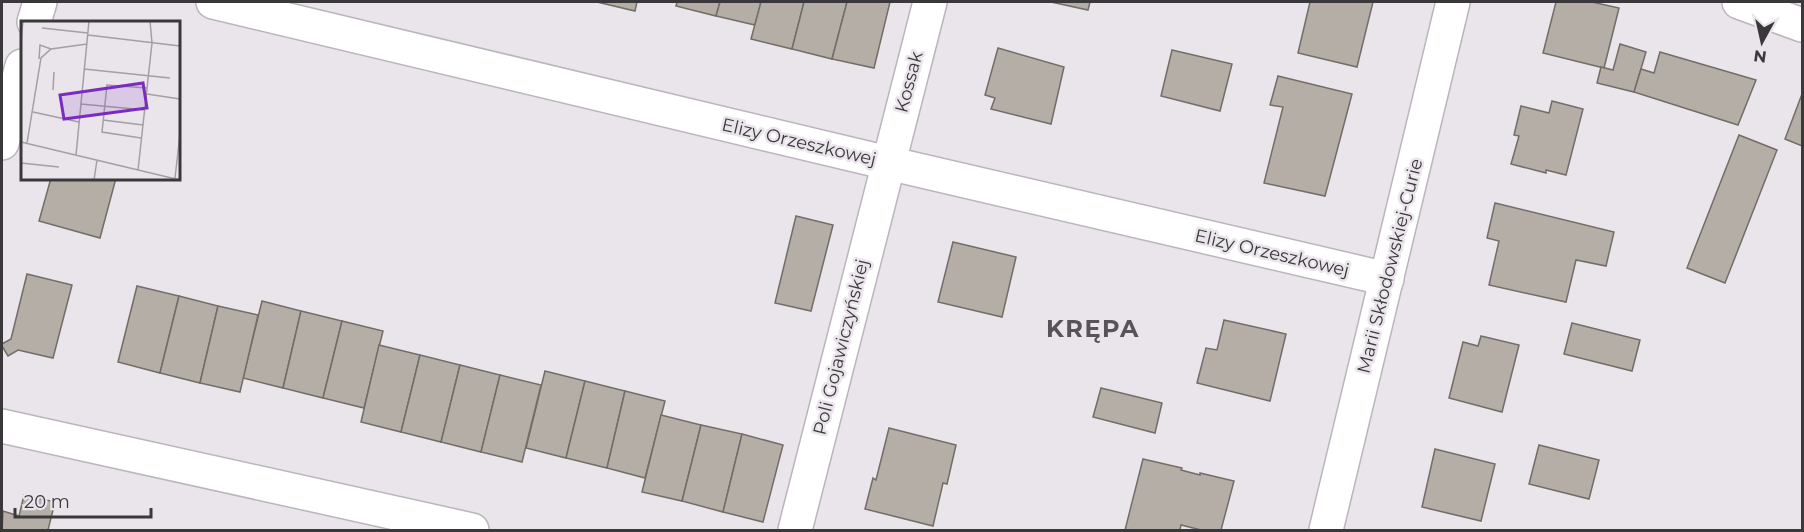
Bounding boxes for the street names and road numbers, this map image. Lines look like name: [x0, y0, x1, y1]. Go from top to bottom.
street label: Kossak: [890, 49, 928, 115]
street label: Elizy Orzeszkowej: [720, 114, 878, 170]
street label: Marii Skłodowskiej-Curie: [1353, 156, 1427, 376]
street label: Elizy Orzeszkowej: [1193, 225, 1351, 281]
street label: Poli Gojawiczyńskiej: [809, 257, 873, 437]

